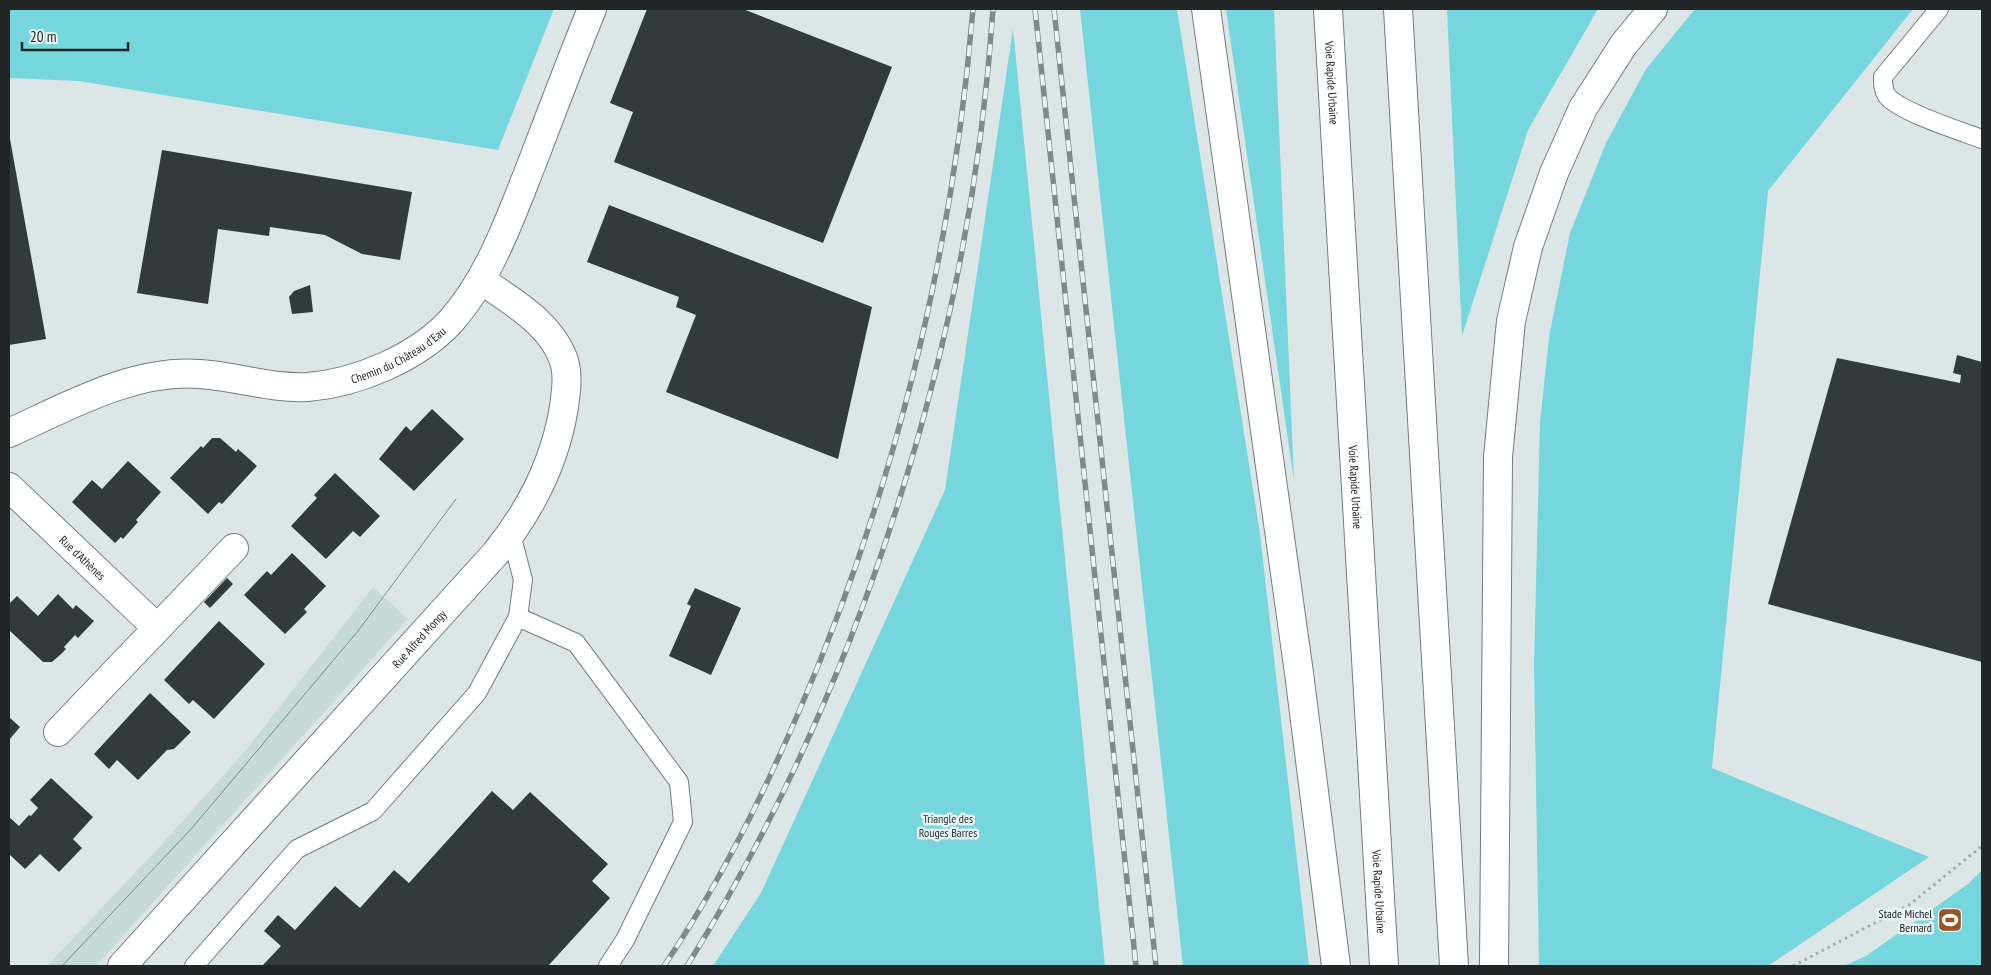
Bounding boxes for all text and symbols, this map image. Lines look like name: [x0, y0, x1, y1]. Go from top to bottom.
scale bar: [22, 20, 129, 52]
text: 20 m: [30, 27, 56, 46]
street label: Voie Rapide Urbaine: [1322, 40, 1342, 125]
street label: Chemin du Château d'Eau: [349, 323, 448, 386]
street label: Voie Rapide Urbaine: [1346, 444, 1366, 530]
street label: Rue d'Athènes: [57, 532, 109, 583]
street label: Rue Alfred Mongy: [388, 606, 449, 671]
park label: Triangle des Rouges Barres: [919, 811, 977, 840]
street label: Voie Rapide Urbaine: [1370, 848, 1390, 934]
place label: Stade Michel Bernard: [1879, 906, 1932, 935]
sports icon: Stade Michel Bernard: [1937, 907, 1963, 933]

